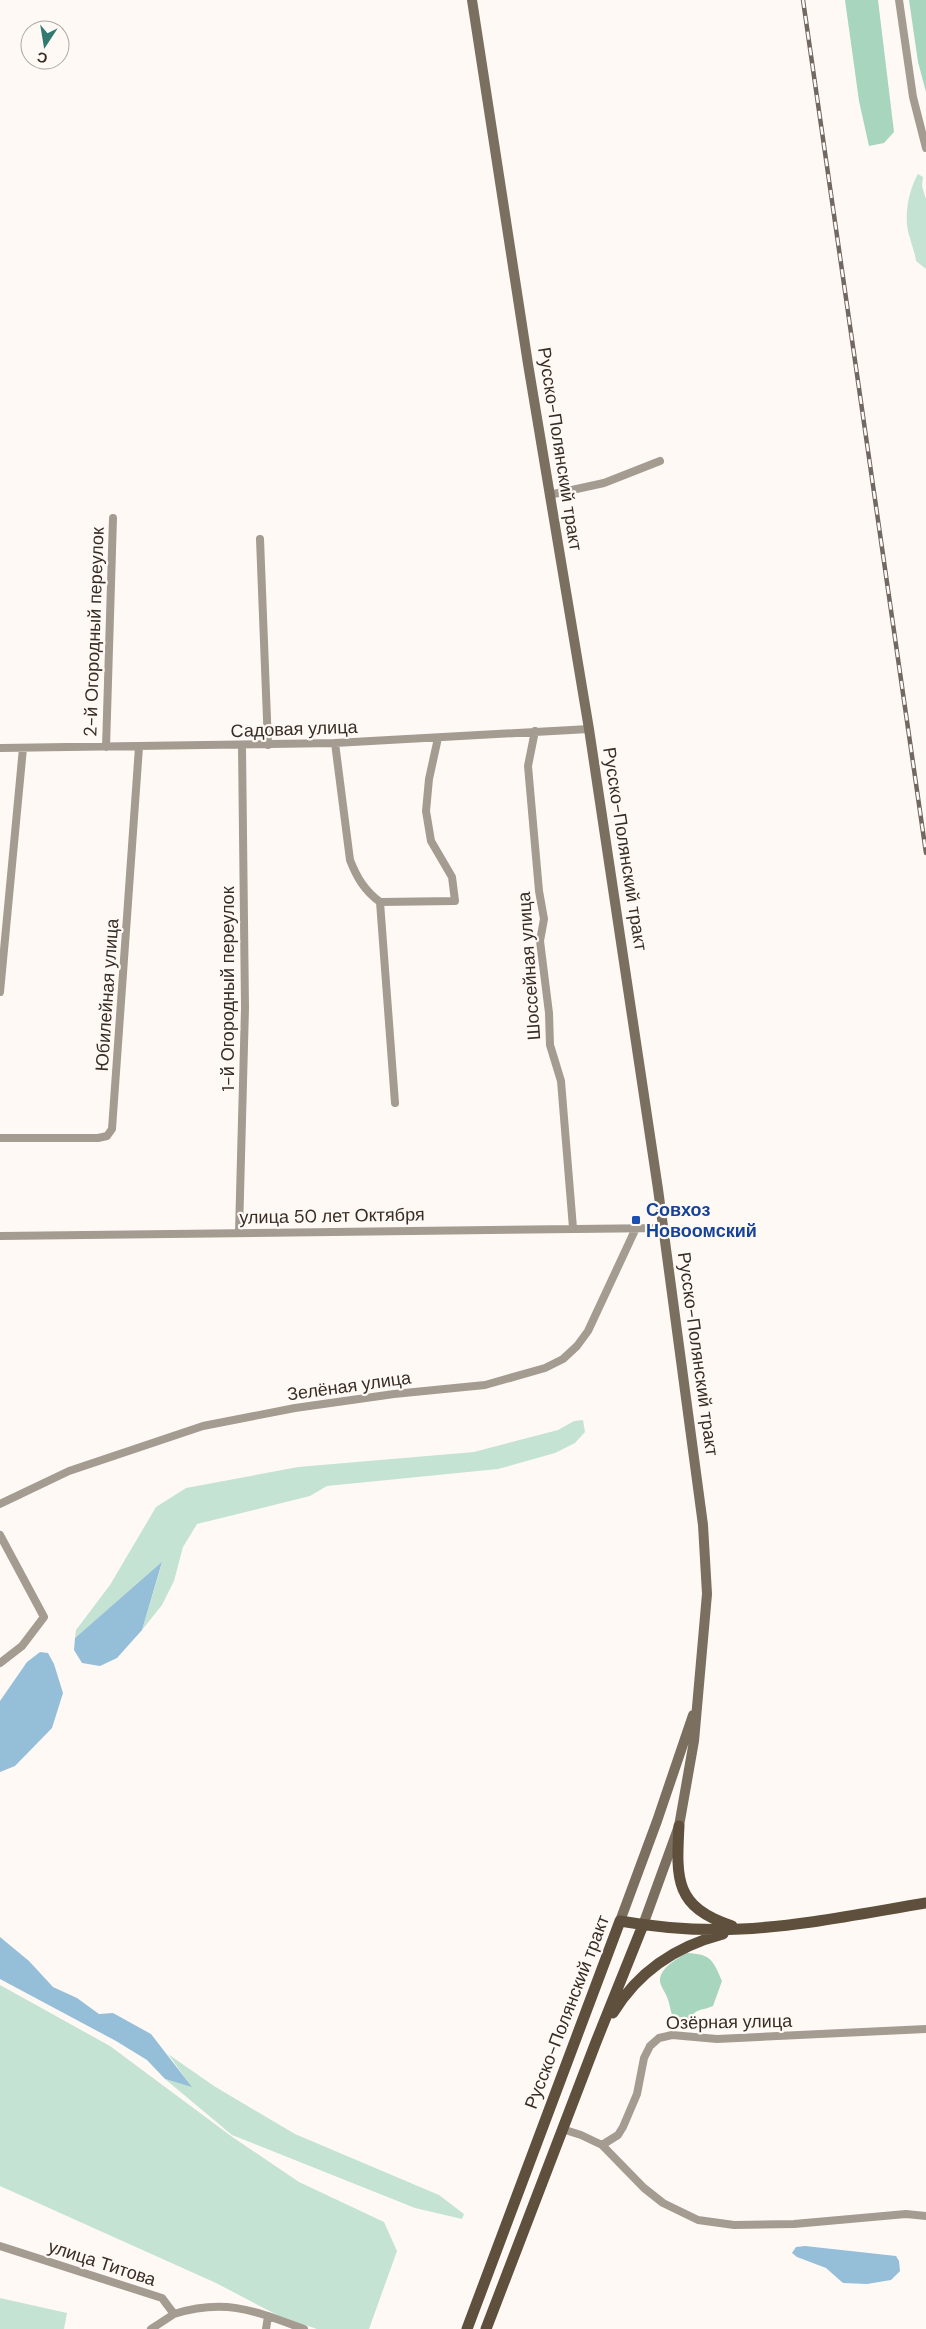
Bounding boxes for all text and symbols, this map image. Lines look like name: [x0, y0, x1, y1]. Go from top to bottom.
north arrow: [20, 20, 70, 70]
text: С: [35, 48, 49, 68]
street label: Русско-Полянский тракт: [532, 346, 588, 552]
street label: 2-й Огородный переулок: [78, 527, 110, 737]
street label: Садовая улица: [230, 715, 359, 743]
street label: Русско-Полянский тракт: [597, 746, 653, 952]
street label: 1-й Огородный переулок: [216, 886, 240, 1092]
street label: Шоссейная улица: [512, 890, 546, 1041]
street label: Юбилейная улица: [90, 917, 124, 1072]
place label: Совхоз Новоомский: [646, 1198, 757, 1243]
street label: улица 50 лет Октября: [239, 1202, 425, 1230]
marker: Совхоз Новоомский: [630, 1214, 642, 1226]
street label: Русско-Полянский тракт: [672, 1250, 724, 1458]
street label: Зелёная улица: [286, 1365, 413, 1407]
street label: Русско-Полянский тракт: [519, 1912, 615, 2112]
street label: Озёрная улица: [666, 2009, 793, 2035]
street label: улица Титова: [45, 2234, 160, 2292]

